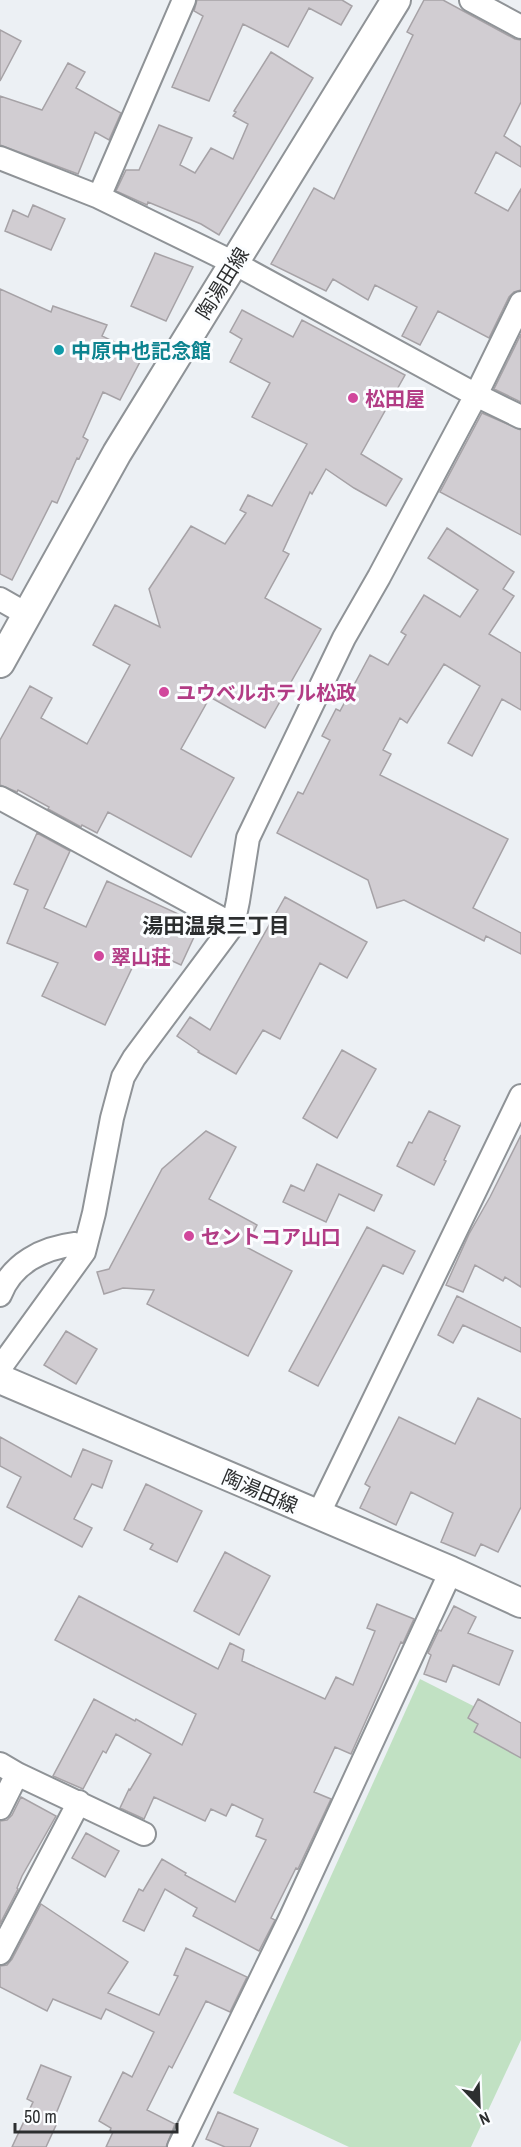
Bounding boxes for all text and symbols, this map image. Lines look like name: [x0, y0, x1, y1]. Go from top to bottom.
street label: 陶湯田線: [189, 242, 255, 324]
place label: 中原中也記念館: [71, 337, 211, 364]
marker: 中原中也記念館: [52, 343, 66, 357]
place label: 松田屋: [365, 385, 425, 412]
marker: 松田屋: [346, 391, 360, 405]
place label: ユウベルホテル松政: [176, 679, 356, 706]
marker: ユウベルホテル松政: [157, 685, 171, 699]
district label: 湯田温泉三丁目: [143, 911, 290, 940]
place label: 翠山荘: [111, 943, 171, 970]
marker: 翠山荘: [92, 949, 106, 963]
place label: セントコア山口: [201, 1223, 341, 1250]
marker: セントコア山口: [182, 1229, 196, 1243]
street label: 陶湯田線: [218, 1463, 302, 1519]
north arrow: [449, 2075, 509, 2135]
scale bar: [15, 2096, 177, 2134]
text: 50 m: [24, 2104, 57, 2129]
text: N: [476, 2107, 494, 2131]

